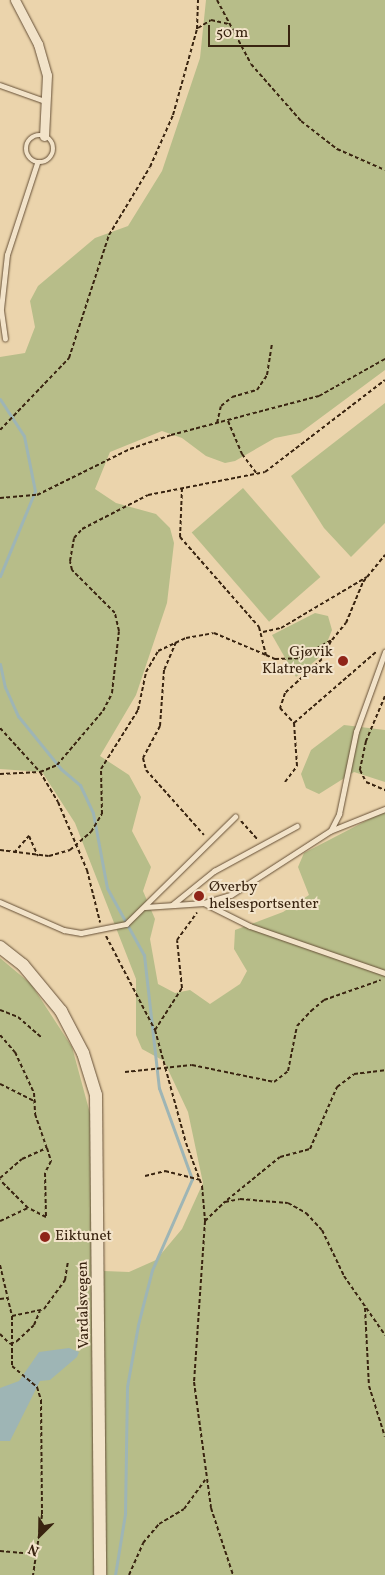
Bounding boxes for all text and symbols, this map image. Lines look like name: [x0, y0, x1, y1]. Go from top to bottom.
scale bar: [210, 15, 292, 47]
text: 50 m: [216, 23, 248, 44]
place label: Gjøvik Klatrepark: [262, 643, 333, 678]
marker: Gjøvik Klatrepark: [337, 655, 349, 667]
place label: Øverby helsesportsenter: [209, 878, 319, 913]
marker: Øverby helsesportsenter: [193, 890, 205, 902]
place label: Eiktunet: [55, 1228, 112, 1246]
marker: Eiktunet: [39, 1231, 51, 1243]
street label: Vardalsvegen: [74, 1261, 94, 1349]
north arrow: [15, 1510, 65, 1560]
text: N: [26, 1539, 42, 1560]

